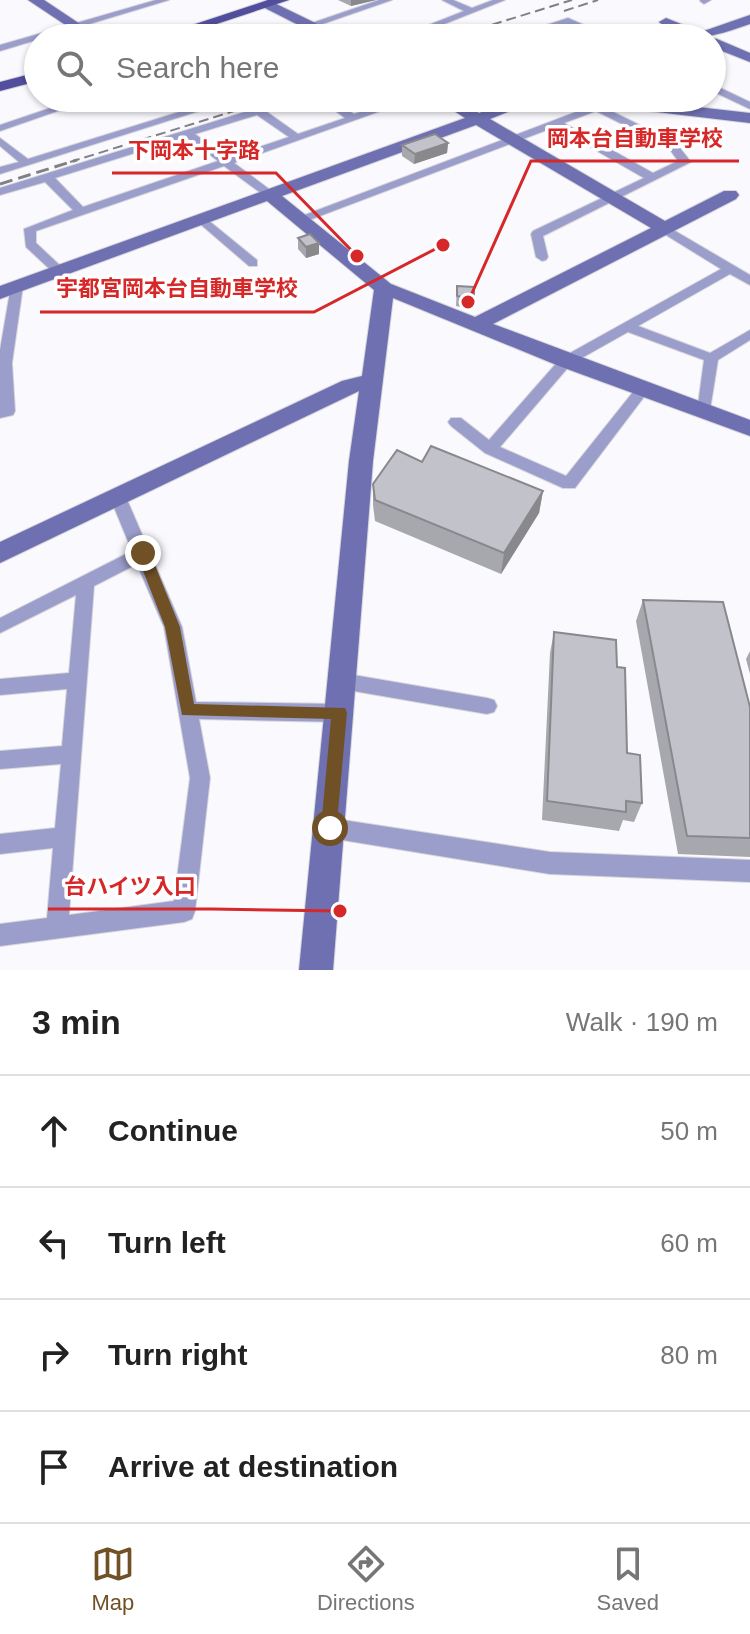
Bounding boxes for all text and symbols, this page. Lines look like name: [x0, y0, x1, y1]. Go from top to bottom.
search box: [24, 24, 726, 112]
icon: search: [52, 46, 96, 90]
text: Search here: [116, 51, 279, 84]
callout: 岡本台自動車学校: [531, 115, 739, 161]
text: 岡本台自動車学校: [547, 126, 723, 151]
callout: 下岡本十字路: [112, 127, 276, 173]
text: 下岡本十字路: [128, 138, 260, 163]
callout: 宇都宮岡本台自動車学校: [40, 266, 314, 312]
text: 宇都宮岡本台自動車学校: [56, 276, 298, 301]
route end: [125, 535, 161, 571]
route start: [312, 810, 348, 846]
callout: 台ハイツ入口: [48, 863, 212, 909]
text: 台ハイツ入口: [64, 874, 196, 899]
text: 3 min: [32, 1003, 121, 1041]
text: Walk · 190 m: [566, 1007, 718, 1037]
icon: ahead: [32, 1109, 76, 1153]
text: Continue: [108, 1114, 238, 1147]
text: 50 m: [660, 1116, 718, 1146]
icon: left: [32, 1221, 76, 1265]
text: Turn left: [108, 1226, 226, 1259]
text: 60 m: [660, 1228, 718, 1258]
icon: right: [32, 1333, 76, 1377]
text: Turn right: [108, 1338, 247, 1371]
text: 80 m: [660, 1340, 718, 1370]
icon: arrive: [32, 1445, 76, 1489]
text: Arrive at destination: [108, 1450, 398, 1483]
tab: Map: [91, 1542, 135, 1616]
tab: Directions: [317, 1542, 415, 1616]
tab: Saved: [597, 1542, 659, 1616]

